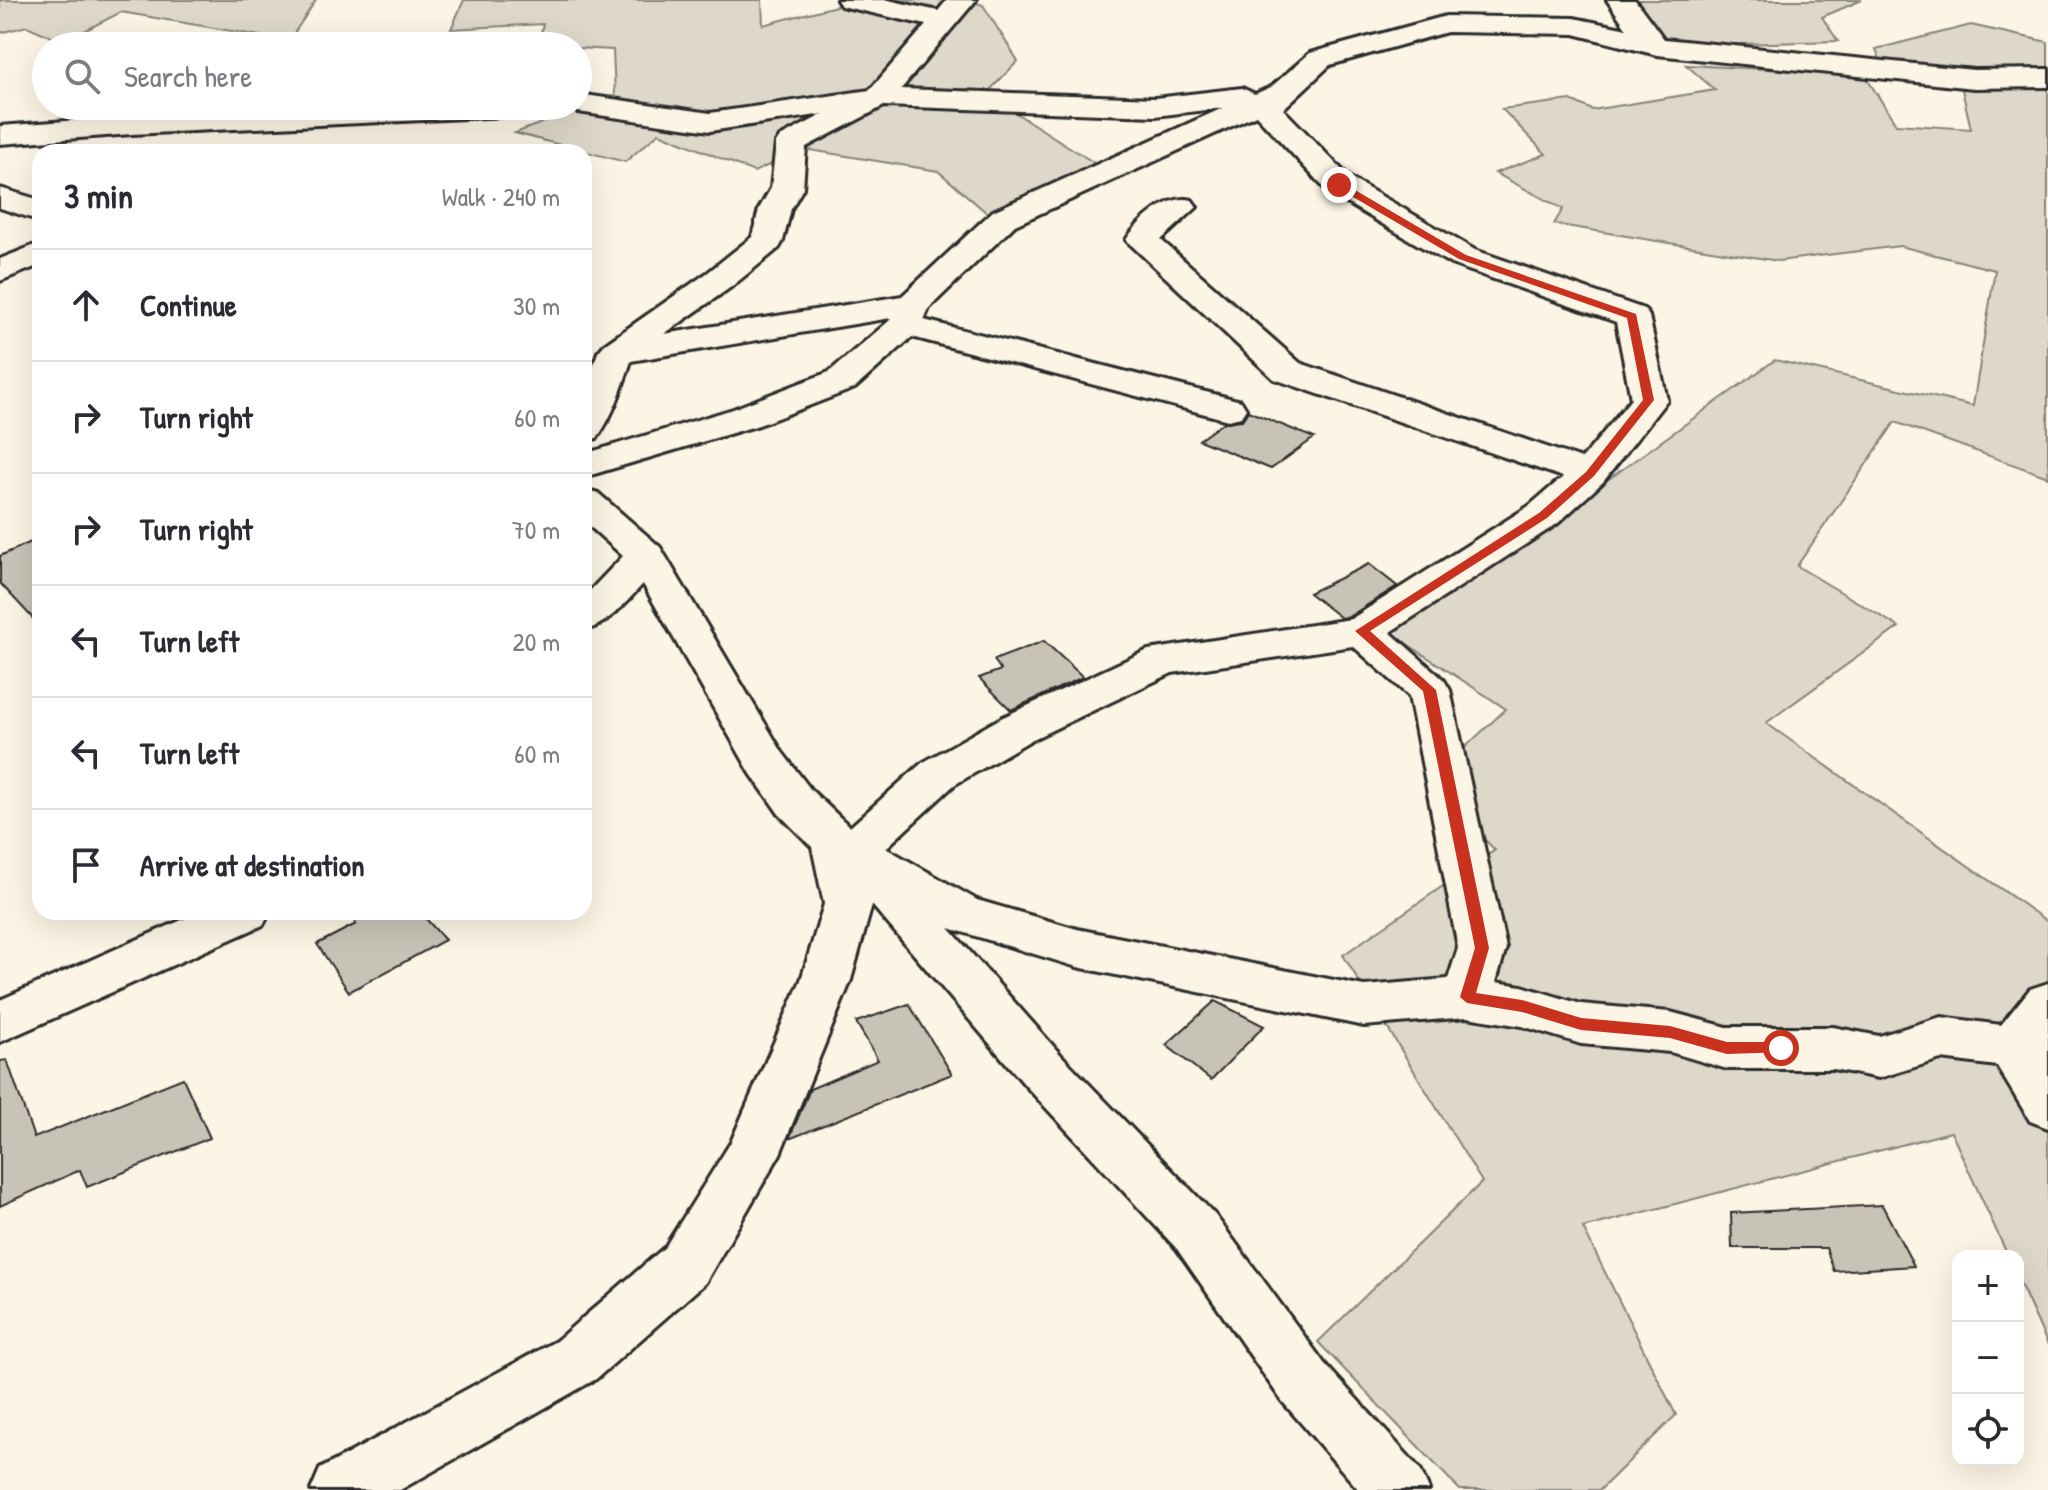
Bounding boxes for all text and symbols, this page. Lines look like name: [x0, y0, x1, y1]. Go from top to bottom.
search box: [32, 32, 592, 120]
icon: search: [60, 54, 104, 98]
text: Search here: [124, 56, 252, 96]
route end: [1321, 167, 1357, 203]
text: 3 min: [64, 173, 133, 219]
text: Walk · 240 m: [442, 179, 560, 214]
icon: ahead: [64, 283, 108, 327]
text: Continue: [140, 285, 237, 325]
text: 30 m: [513, 288, 560, 323]
icon: right: [64, 395, 108, 439]
text: Turn right: [140, 397, 253, 437]
text: 60 m: [514, 400, 560, 435]
icon: right: [64, 507, 108, 551]
text: Turn right: [140, 509, 253, 549]
text: 70 m: [512, 512, 560, 547]
icon: left: [64, 619, 108, 663]
text: Turn left: [140, 621, 239, 661]
text: 20 m: [513, 624, 560, 659]
icon: left: [64, 731, 108, 775]
text: Turn left: [140, 733, 239, 773]
text: 60 m: [514, 736, 560, 771]
icon: arrive: [64, 843, 108, 887]
text: Arrive at destination: [140, 845, 365, 885]
route start: [1763, 1030, 1799, 1066]
map controls: [1952, 1250, 2024, 1466]
button: +: [1952, 1250, 2024, 1322]
button: −: [1952, 1322, 2024, 1394]
button: locate: [1952, 1394, 2024, 1466]

